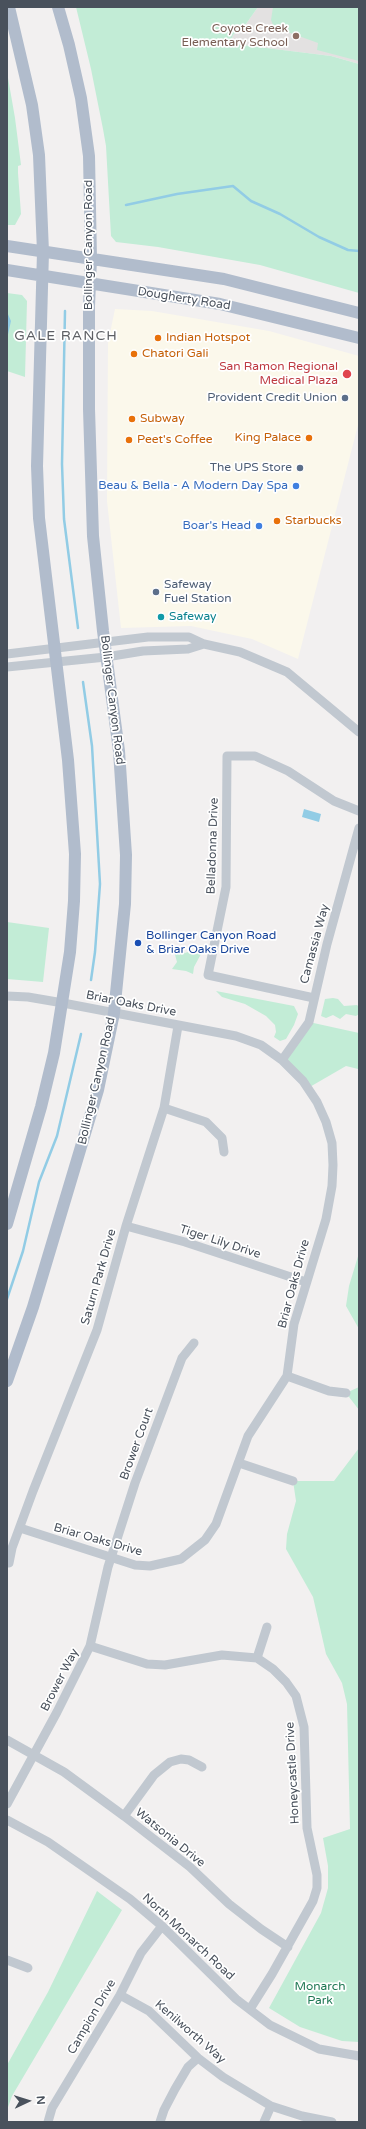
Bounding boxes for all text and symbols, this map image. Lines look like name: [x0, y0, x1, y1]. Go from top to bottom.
place label: Coyote Creek Elementary School: [181, 22, 288, 50]
marker: Coyote Creek Elementary School: [291, 31, 301, 41]
street label: Bollinger Canyon Road: [82, 180, 96, 310]
street label: Dougherty Road: [137, 285, 231, 313]
district label: GALE RANCH: [14, 328, 118, 344]
place label: Indian Hotspot: [166, 331, 250, 345]
marker: Indian Hotspot: [153, 333, 163, 343]
place label: Chatori Gali: [142, 347, 209, 361]
marker: Chatori Gali: [129, 349, 139, 359]
place label: San Ramon Regional Medical Plaza: [219, 360, 338, 388]
marker: San Ramon Regional Medical Plaza: [341, 368, 353, 380]
place label: Provident Credit Union: [207, 391, 337, 405]
marker: Provident Credit Union: [340, 393, 350, 403]
place label: Subway: [140, 412, 185, 426]
marker: Subway: [127, 414, 137, 424]
place label: King Palace: [235, 431, 301, 445]
place label: Peet's Coffee: [137, 433, 213, 447]
marker: King Palace: [304, 433, 314, 443]
marker: Peet's Coffee: [124, 435, 134, 445]
place label: The UPS Store: [210, 461, 292, 475]
marker: The UPS Store: [295, 463, 305, 473]
place label: Beau & Bella - A Modern Day Spa: [98, 479, 288, 493]
marker: Beau & Bella - A Modern Day Spa: [291, 481, 301, 491]
place label: Starbucks: [285, 514, 342, 528]
marker: Starbucks: [272, 516, 282, 526]
place label: Boar's Head: [183, 519, 251, 533]
marker: Boar's Head: [254, 521, 264, 531]
place label: Safeway Fuel Station: [164, 578, 232, 606]
marker: Safeway Fuel Station: [151, 587, 161, 597]
place label: Safeway: [169, 610, 216, 624]
marker: Safeway: [156, 612, 166, 622]
street label: Bollinger Canyon Road: [97, 634, 127, 766]
street label: Belladonna Drive: [204, 797, 222, 895]
street label: Camassia Way: [297, 903, 333, 985]
place label: Bollinger Canyon Road & Briar Oaks Drive: [146, 929, 276, 957]
marker: Bollinger Canyon Road & Briar Oaks Drive: [133, 938, 143, 948]
street label: Briar Oaks Drive: [85, 988, 177, 1020]
street label: Bollinger Canyon Road: [75, 1016, 119, 1146]
street label: Tiger Lily Drive: [178, 1222, 262, 1262]
street label: Saturn Park Drive: [78, 1227, 120, 1327]
street label: Briar Oaks Drive: [275, 1238, 313, 1330]
street label: Brower Court: [117, 1406, 157, 1482]
street label: Briar Oaks Drive: [52, 1520, 144, 1560]
street label: Brower Way: [38, 1646, 82, 1714]
street label: Honeycastle Drive: [283, 1721, 303, 1825]
street label: Watsonia Drive: [132, 1805, 208, 1871]
street label: North Monarch Road: [139, 1891, 237, 1983]
street label: Campion Drive: [65, 1977, 119, 2057]
park label: Monarch Park: [295, 1980, 345, 2008]
street label: Kenilworth Way: [152, 1997, 228, 2067]
north arrow: [8, 2081, 48, 2121]
text: N: [34, 2095, 47, 2105]

